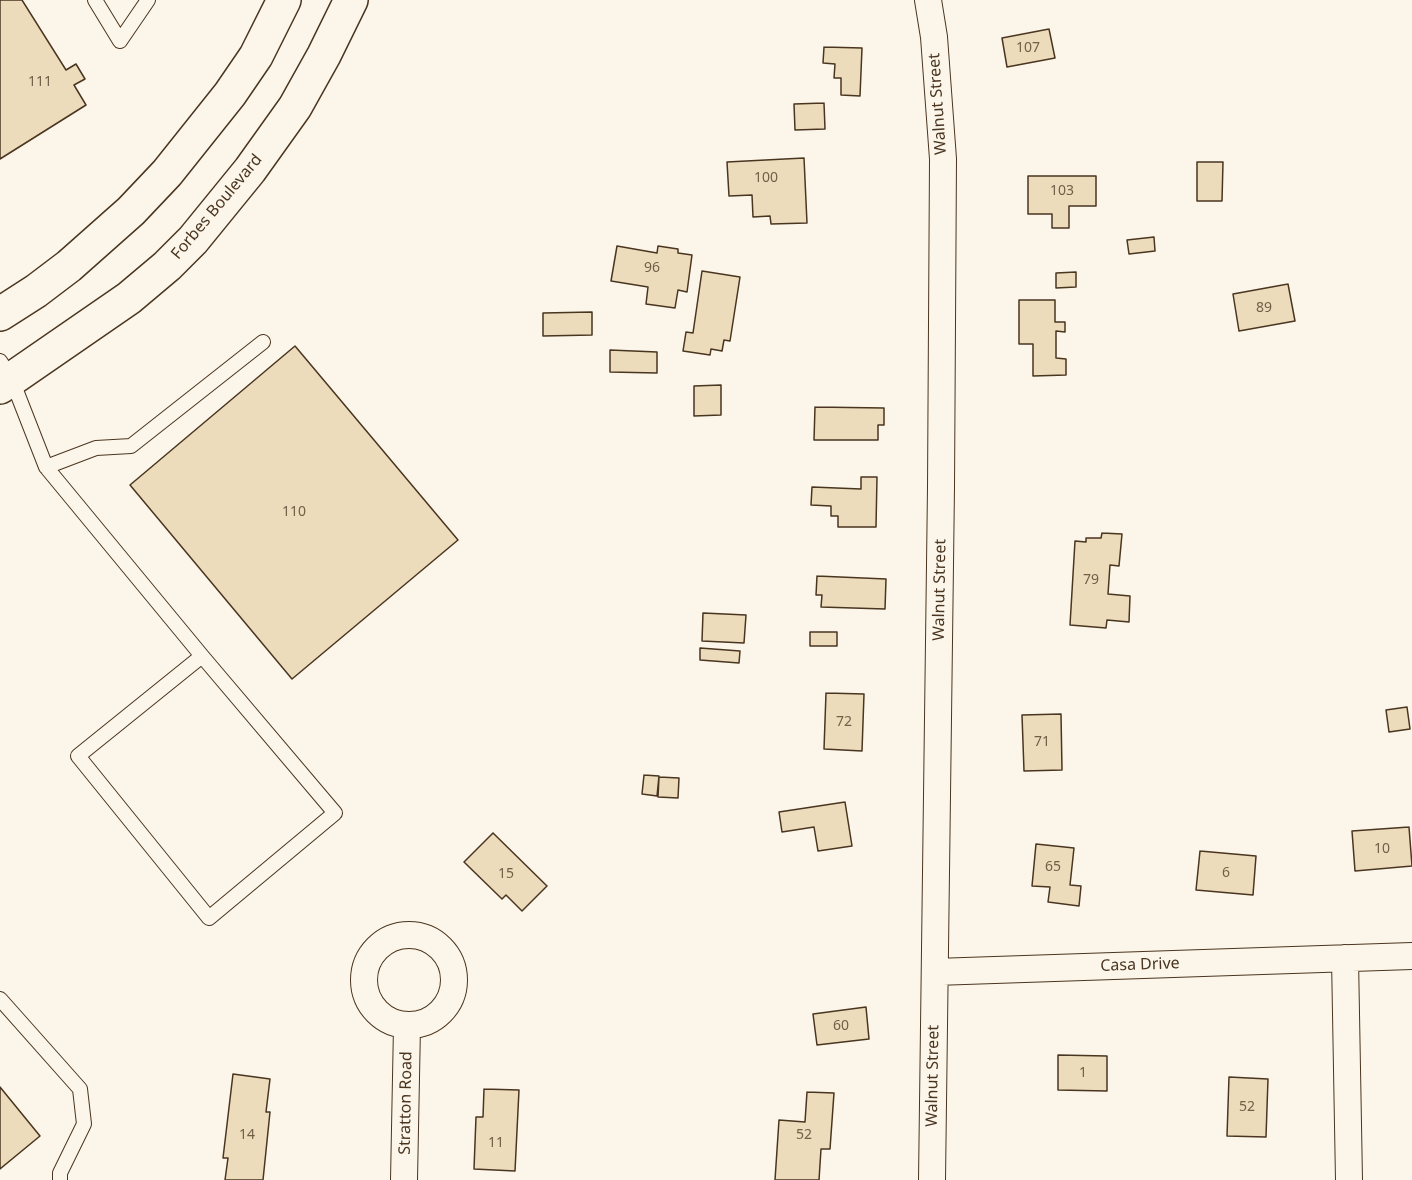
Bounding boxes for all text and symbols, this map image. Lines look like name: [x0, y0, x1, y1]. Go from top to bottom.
house number: 107: [1016, 40, 1040, 56]
street label: Walnut Street: [925, 52, 951, 156]
house number: 111: [28, 74, 52, 90]
street label: Forbes Boulevard: [167, 151, 267, 263]
house number: 100: [754, 170, 778, 186]
house number: 103: [1050, 183, 1074, 199]
house number: 96: [644, 260, 660, 276]
house number: 89: [1256, 300, 1272, 316]
house number: 110: [282, 504, 306, 520]
street label: Walnut Street: [930, 539, 950, 641]
house number: 79: [1083, 572, 1099, 588]
house number: 72: [836, 714, 852, 730]
house number: 71: [1034, 734, 1050, 750]
house number: 10: [1374, 841, 1390, 857]
house number: 65: [1045, 859, 1061, 875]
house number: 6: [1222, 865, 1230, 881]
house number: 15: [498, 866, 514, 882]
street label: Casa Drive: [1100, 954, 1180, 976]
house number: 60: [833, 1018, 849, 1034]
street label: Walnut Street: [923, 1025, 943, 1127]
street label: Stratton Road: [395, 1051, 417, 1155]
house number: 1: [1079, 1065, 1087, 1081]
house number: 52: [1239, 1099, 1255, 1115]
house number: 14: [239, 1127, 255, 1143]
house number: 52: [796, 1127, 812, 1143]
house number: 11: [488, 1135, 504, 1151]

